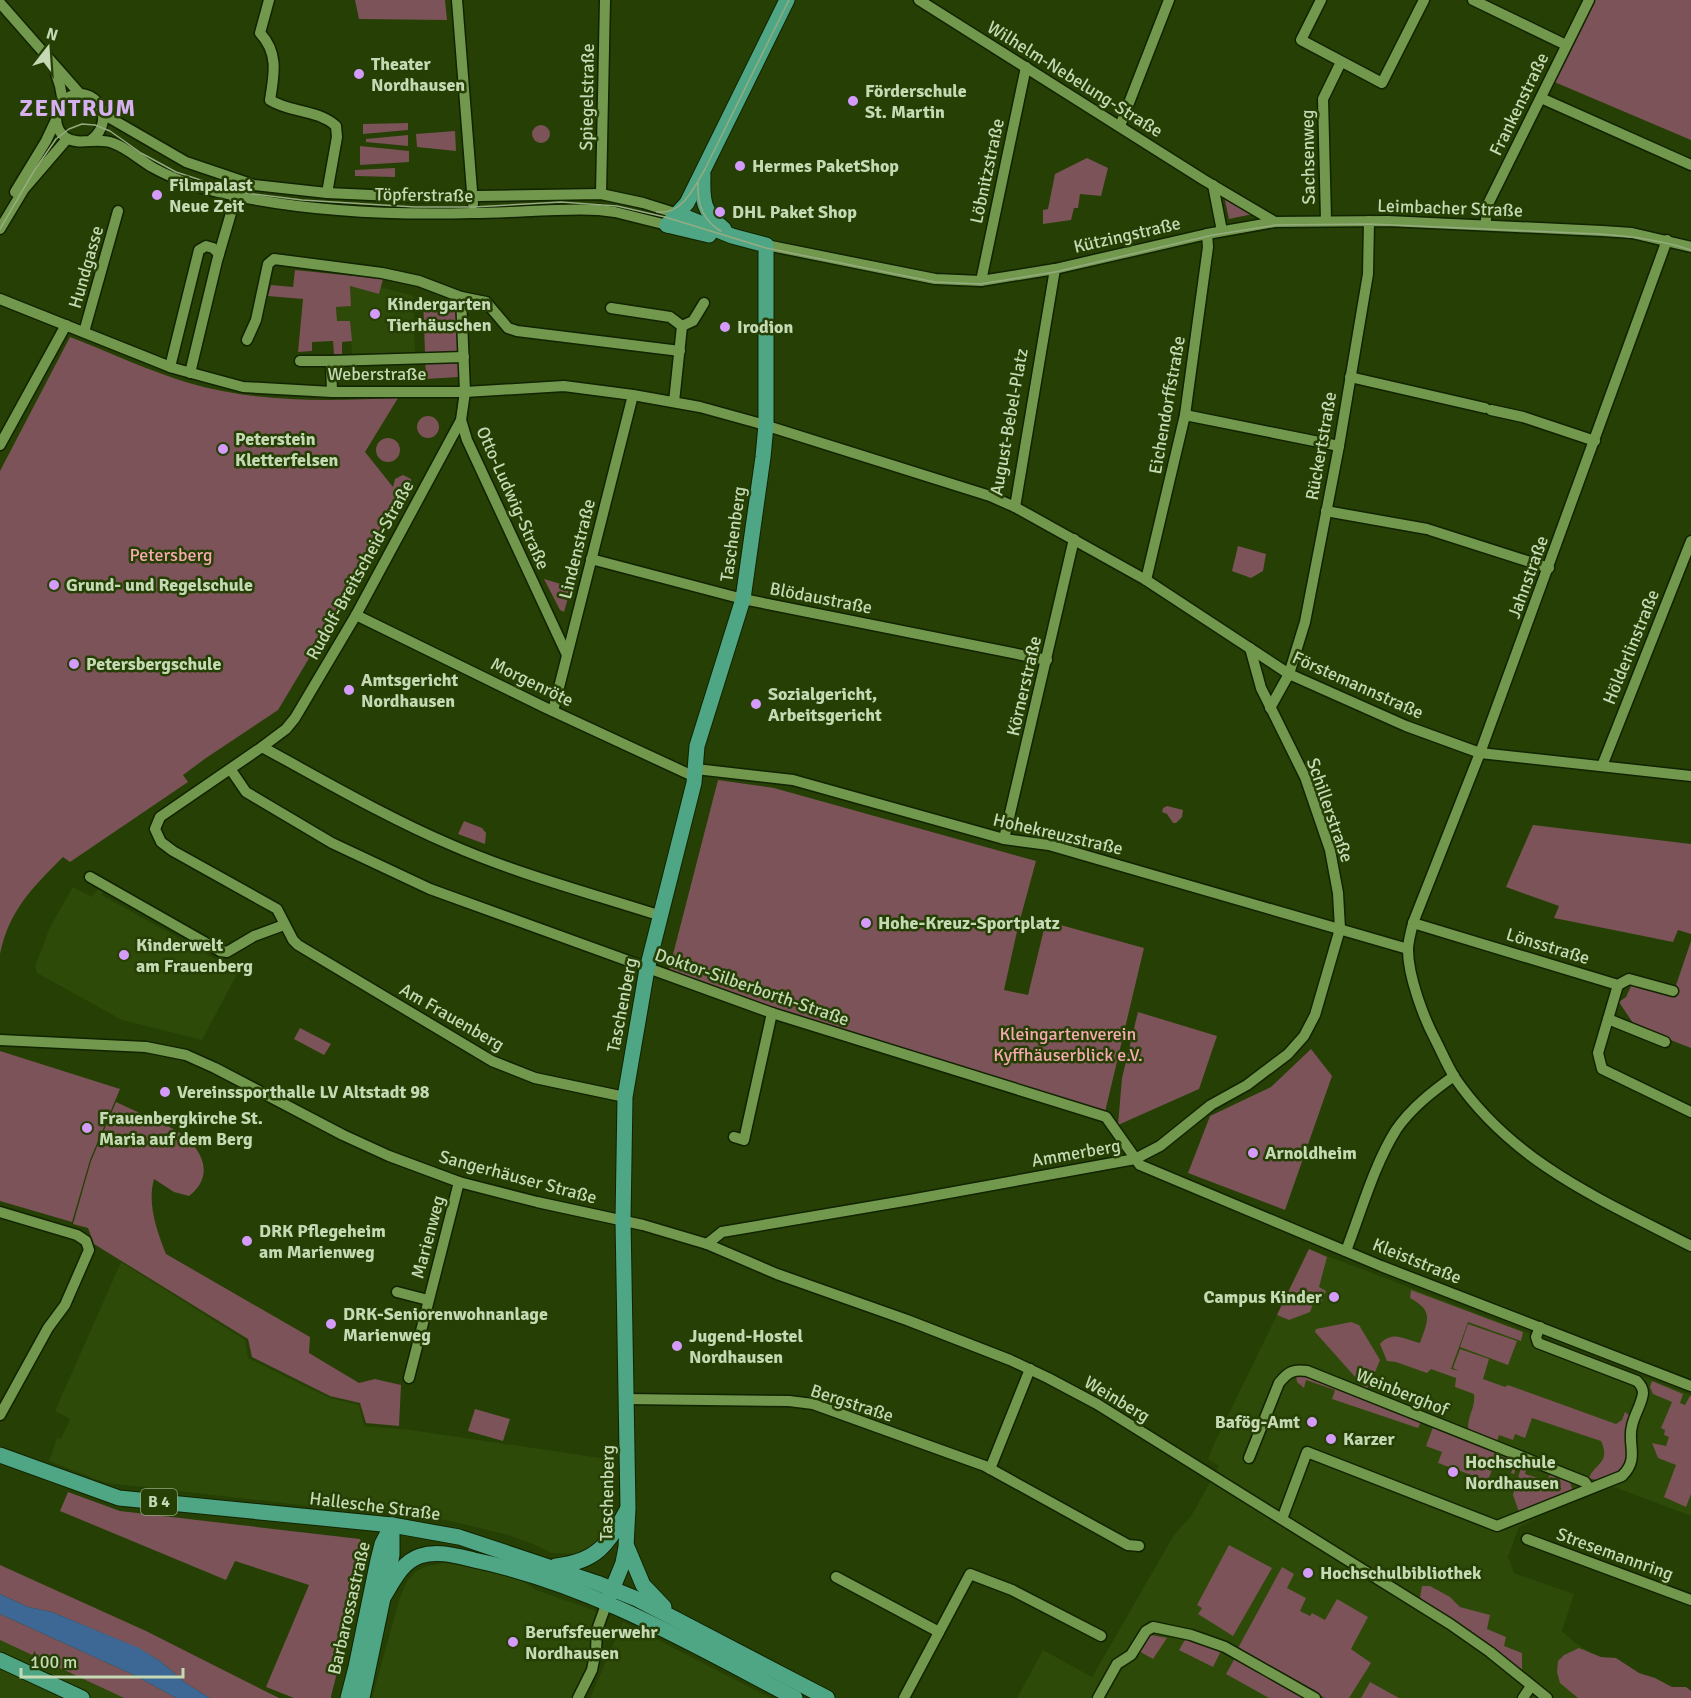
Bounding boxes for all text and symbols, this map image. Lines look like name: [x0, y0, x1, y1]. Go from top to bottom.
street label: Wilhelm-Nebelung-Straße: [983, 16, 1167, 142]
north arrow: [18, 18, 78, 78]
text: N: [44, 23, 60, 46]
street label: Spiegelstraße: [575, 43, 599, 151]
street label: Frankenstraße: [1485, 49, 1553, 159]
place label: Theater Nordhausen: [371, 53, 465, 96]
marker: Theater Nordhausen: [352, 67, 366, 81]
place label: Förderschule St. Martin: [865, 80, 967, 123]
district label: ZENTRUM: [19, 93, 137, 123]
marker: Förderschule St. Martin: [846, 94, 860, 108]
street label: Sachsenweg: [1296, 109, 1320, 205]
street label: Löbnitzstraße: [965, 116, 1009, 226]
place label: Hermes PaketShop: [752, 155, 899, 177]
marker: Hermes PaketShop: [733, 159, 747, 173]
place label: Filmpalast Neue Zeit: [169, 174, 253, 217]
street label: Töpferstraße: [375, 183, 473, 207]
marker: Filmpalast Neue Zeit: [150, 188, 164, 202]
street label: Leimbacher Straße: [1377, 194, 1523, 222]
place label: DHL Paket Shop: [732, 201, 857, 223]
marker: DHL Paket Shop: [713, 205, 727, 219]
street label: Kützingstraße: [1071, 212, 1183, 258]
street label: Hundgasse: [64, 223, 108, 311]
place label: Kindergarten Tierhäuschen: [387, 293, 492, 336]
marker: Kindergarten Tierhäuschen: [368, 307, 382, 321]
place label: Irodion: [737, 316, 793, 338]
marker: Irodion: [718, 320, 732, 334]
street label: Eichendorffstraße: [1144, 334, 1190, 476]
street label: August-Bebel-Platz: [985, 347, 1033, 497]
street label: Weberstraße: [328, 363, 426, 385]
street label: Rückertstraße: [1301, 390, 1341, 502]
street label: Otto-Ludwig-Straße: [472, 423, 554, 573]
place label: Peterstein Kletterfelsen: [235, 428, 339, 471]
marker: Peterstein Kletterfelsen: [216, 442, 230, 456]
street label: Rudolf-Breitscheid-Straße: [301, 476, 419, 664]
street label: Taschenberg: [715, 485, 751, 583]
street label: Lindenstraße: [554, 497, 600, 601]
street label: Jahnstraße: [1503, 533, 1553, 621]
park label: Petersberg: [130, 544, 212, 566]
place label: Grund- und Regelschule: [66, 574, 253, 596]
street label: Blödaustraße: [768, 577, 874, 619]
marker: Grund- und Regelschule: [47, 578, 61, 592]
street label: Hölderlinstraße: [1598, 586, 1664, 708]
street label: Körnerstraße: [1002, 634, 1046, 738]
street label: Förstemannstraße: [1289, 646, 1427, 724]
place label: Petersbergschule: [86, 653, 222, 675]
street label: Morgenröte: [487, 653, 577, 711]
marker: Petersbergschule: [67, 657, 81, 671]
place label: Amtsgericht Nordhausen: [361, 669, 459, 712]
marker: Amtsgericht Nordhausen: [342, 683, 356, 697]
place label: Sozialgericht, Arbeitsgericht: [768, 683, 882, 726]
marker: Sozialgericht, Arbeitsgericht: [749, 697, 763, 711]
street label: Schillerstraße: [1302, 755, 1358, 865]
street label: Hohekreuzstraße: [991, 808, 1125, 860]
place label: Hohe-Kreuz-Sportplatz: [878, 912, 1060, 934]
marker: Hohe-Kreuz-Sportplatz: [859, 916, 873, 930]
street label: Lönsstraße: [1504, 923, 1592, 969]
place label: Kinderwelt am Frauenberg: [136, 934, 253, 977]
street label: Doktor-Silberborth-Straße: [652, 943, 852, 1031]
marker: Kinderwelt am Frauenberg: [117, 948, 131, 962]
street label: Taschenberg: [602, 956, 642, 1054]
street label: Am Frauenberg: [396, 978, 508, 1056]
park label: Kleingartenverein Kyffhäuserblick e.V.: [993, 1023, 1143, 1066]
place label: Vereinssporthalle LV Altstadt 98: [177, 1081, 430, 1103]
marker: Vereinssporthalle LV Altstadt 98: [158, 1085, 172, 1099]
place label: Frauenbergkirche St. Maria auf dem Berg: [99, 1107, 263, 1150]
marker: Frauenbergkirche St. Maria auf dem Berg: [80, 1121, 94, 1135]
street label: Ammerberg: [1030, 1134, 1122, 1172]
place label: Arnoldheim: [1265, 1142, 1357, 1164]
street label: Sangerhäuser Straße: [437, 1145, 599, 1209]
marker: Arnoldheim: [1246, 1146, 1260, 1160]
street label: Marienweg: [406, 1193, 450, 1281]
place label: DRK Pflegeheim am Marienweg: [259, 1220, 386, 1263]
street label: Kleiststraße: [1369, 1233, 1465, 1289]
marker: DRK Pflegeheim am Marienweg: [240, 1234, 254, 1248]
place label: Campus Kinder: [1204, 1286, 1323, 1308]
marker: Campus Kinder: [1327, 1290, 1341, 1304]
place label: DRK-Seniorenwohnanlage Marienweg: [343, 1303, 548, 1346]
marker: DRK-Seniorenwohnanlage Marienweg: [324, 1317, 338, 1331]
place label: Jugend-Hostel Nordhausen: [689, 1325, 804, 1368]
marker: Jugend-Hostel Nordhausen: [670, 1339, 684, 1353]
street label: Weinberghof: [1353, 1363, 1452, 1421]
street label: Weinberg: [1080, 1371, 1154, 1427]
street label: Bergstraße: [808, 1379, 896, 1427]
place label: Bafög-Amt: [1215, 1411, 1300, 1433]
marker: Bafög-Amt: [1305, 1415, 1319, 1429]
place label: Karzer: [1343, 1428, 1396, 1450]
marker: Karzer: [1324, 1432, 1338, 1446]
street label: Taschenberg: [595, 1445, 619, 1541]
place label: Hochschule Nordhausen: [1465, 1451, 1559, 1494]
marker: Hochschule Nordhausen: [1446, 1465, 1460, 1479]
street label: Hallesche Straße: [308, 1487, 442, 1525]
road number: B 4: [141, 1489, 177, 1515]
street label: Stresemannring: [1554, 1523, 1676, 1585]
street label: Barbarossastraße: [323, 1539, 375, 1677]
place label: Hochschulbibliothek: [1320, 1562, 1482, 1584]
marker: Hochschulbibliothek: [1301, 1566, 1315, 1580]
place label: Berufsfeuerwehr Nordhausen: [525, 1621, 658, 1664]
marker: Berufsfeuerwehr Nordhausen: [506, 1635, 520, 1649]
scale bar: [21, 1641, 183, 1679]
text: 100 m: [30, 1651, 77, 1673]

